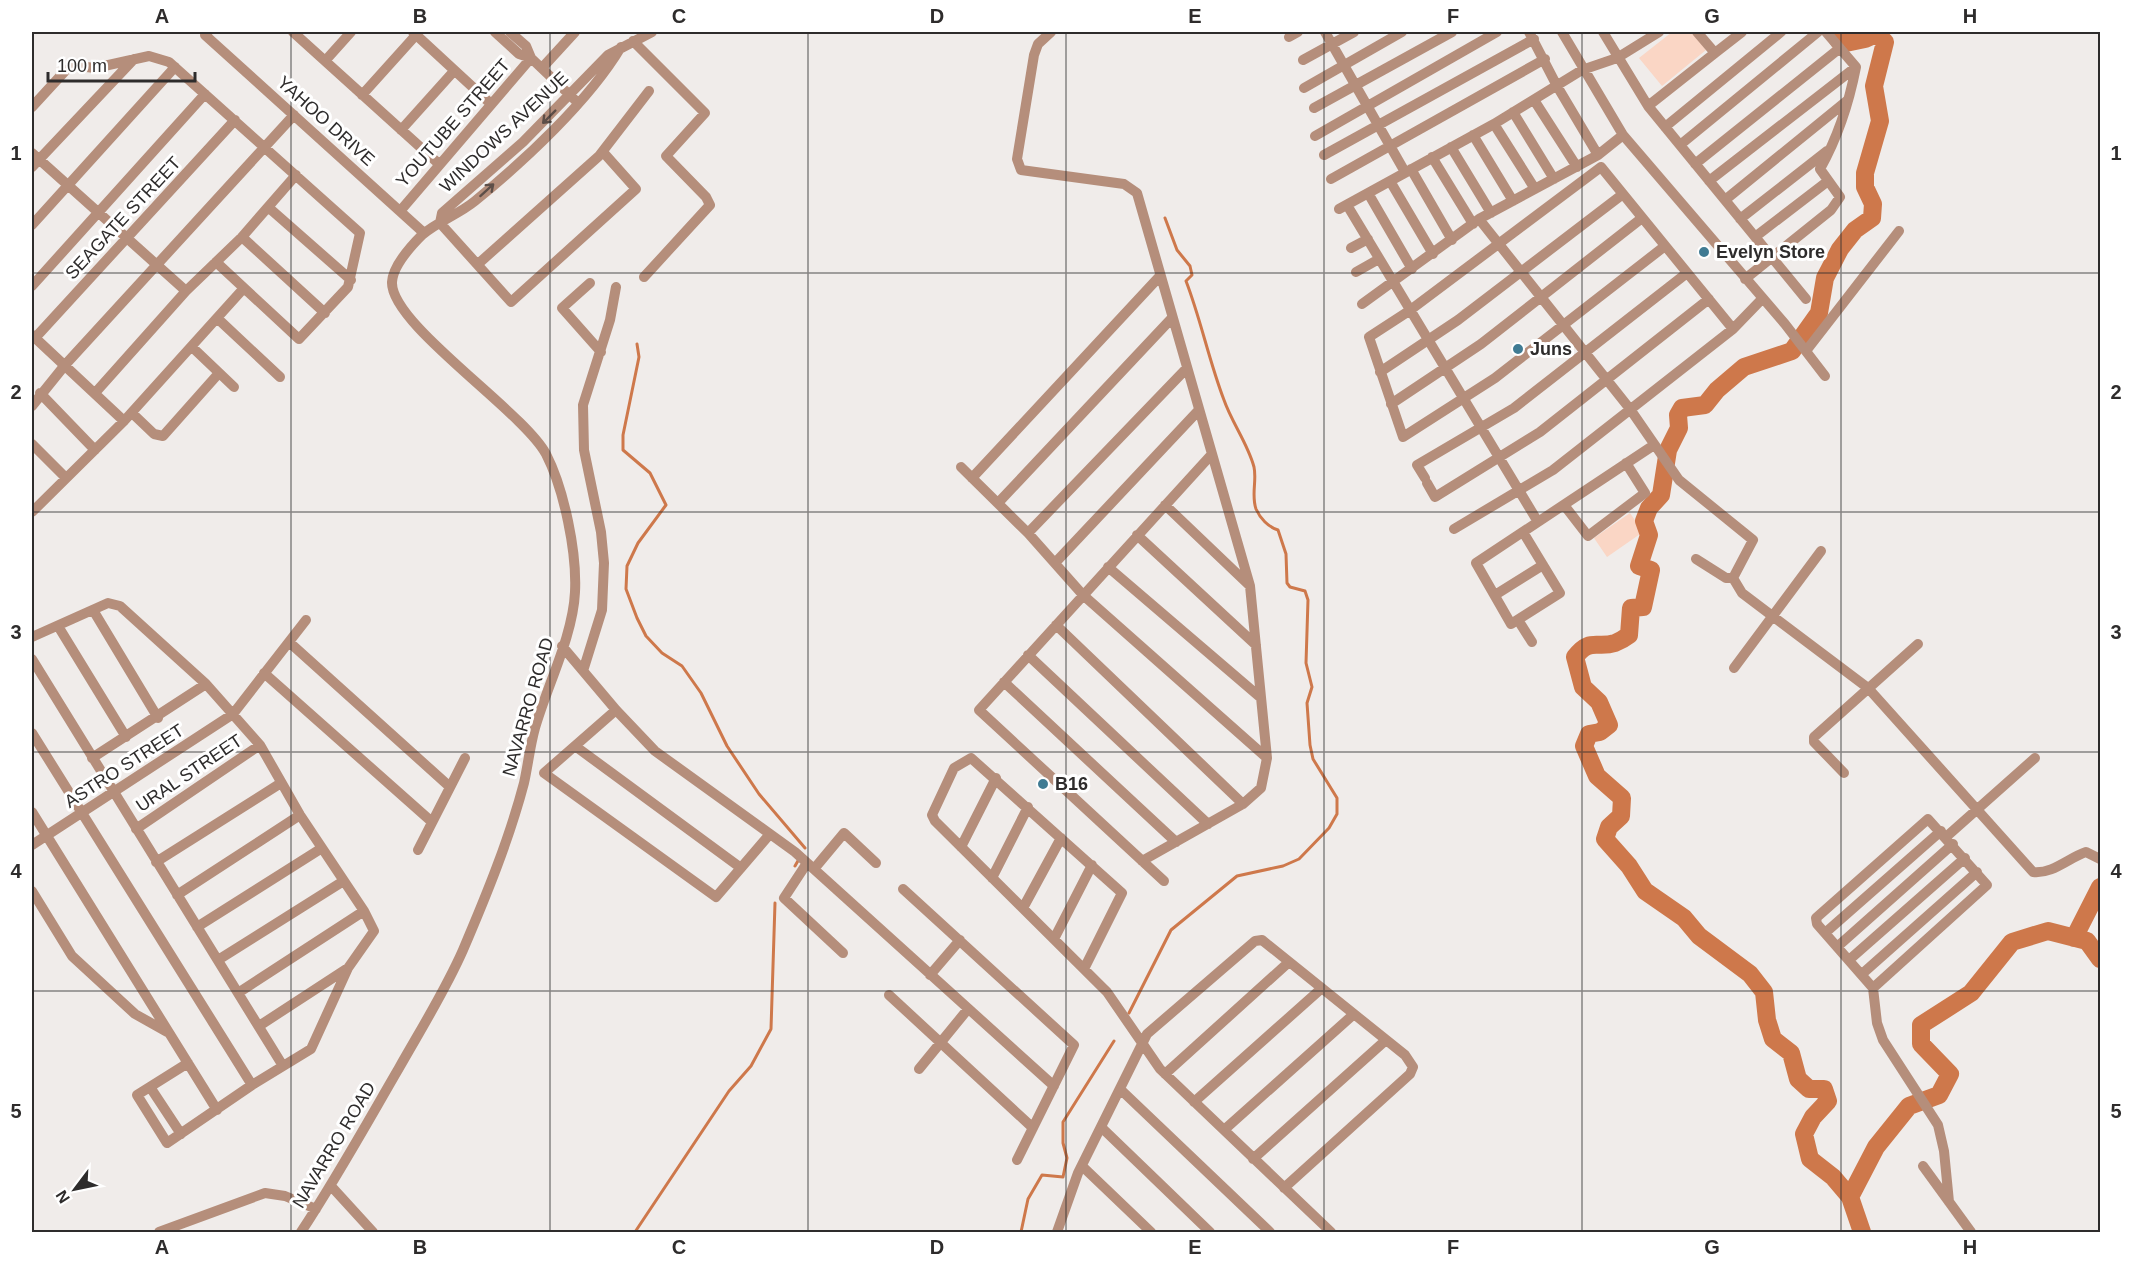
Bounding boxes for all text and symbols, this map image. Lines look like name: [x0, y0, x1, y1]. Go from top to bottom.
text: A: [155, 5, 169, 27]
text: B: [413, 5, 427, 27]
text: C: [672, 5, 686, 27]
text: D: [930, 5, 944, 27]
text: E: [1188, 5, 1202, 27]
text: F: [1447, 5, 1459, 27]
text: G: [1704, 5, 1720, 27]
text: H: [1963, 5, 1977, 27]
scale bar: [48, 45, 195, 83]
street label: YOUTUBE STREET: [392, 55, 514, 191]
text: 100 m: [57, 56, 107, 76]
street label: WINDOWS AVENUE: [436, 68, 572, 196]
street label: YAHOO DRIVE: [273, 72, 379, 170]
one-way arrow: [542, 109, 556, 124]
text: 1: [10, 142, 22, 164]
text: 1: [2110, 142, 2122, 164]
street label: SEAGATE STREET: [61, 153, 185, 283]
one-way arrow: [480, 183, 495, 197]
place label: Evelyn Store: [1716, 242, 1825, 262]
marker: Evelyn Store: [1697, 245, 1711, 259]
place label: Juns: [1530, 339, 1572, 359]
marker: Juns: [1511, 342, 1525, 356]
text: 2: [10, 381, 22, 403]
text: 2: [2110, 381, 2122, 403]
text: 3: [10, 621, 22, 643]
text: 3: [2110, 621, 2122, 643]
street label: NAVARRO ROAD: [499, 635, 557, 779]
street label: ASTRO STREET: [61, 720, 187, 812]
street label: URAL STREET: [132, 730, 246, 816]
place label: B16: [1055, 774, 1088, 794]
marker: B16: [1036, 777, 1050, 791]
text: 4: [10, 860, 22, 882]
text: 4: [2110, 860, 2122, 882]
street label: NAVARRO ROAD: [289, 1078, 379, 1212]
text: 5: [10, 1100, 22, 1122]
text: 5: [2110, 1100, 2122, 1122]
north arrow: [45, 1159, 105, 1219]
text: N: [52, 1187, 73, 1206]
text: A: [155, 1236, 169, 1258]
text: B: [413, 1236, 427, 1258]
text: C: [672, 1236, 686, 1258]
text: D: [930, 1236, 944, 1258]
text: E: [1188, 1236, 1202, 1258]
text: F: [1447, 1236, 1459, 1258]
text: G: [1704, 1236, 1720, 1258]
text: H: [1963, 1236, 1977, 1258]

